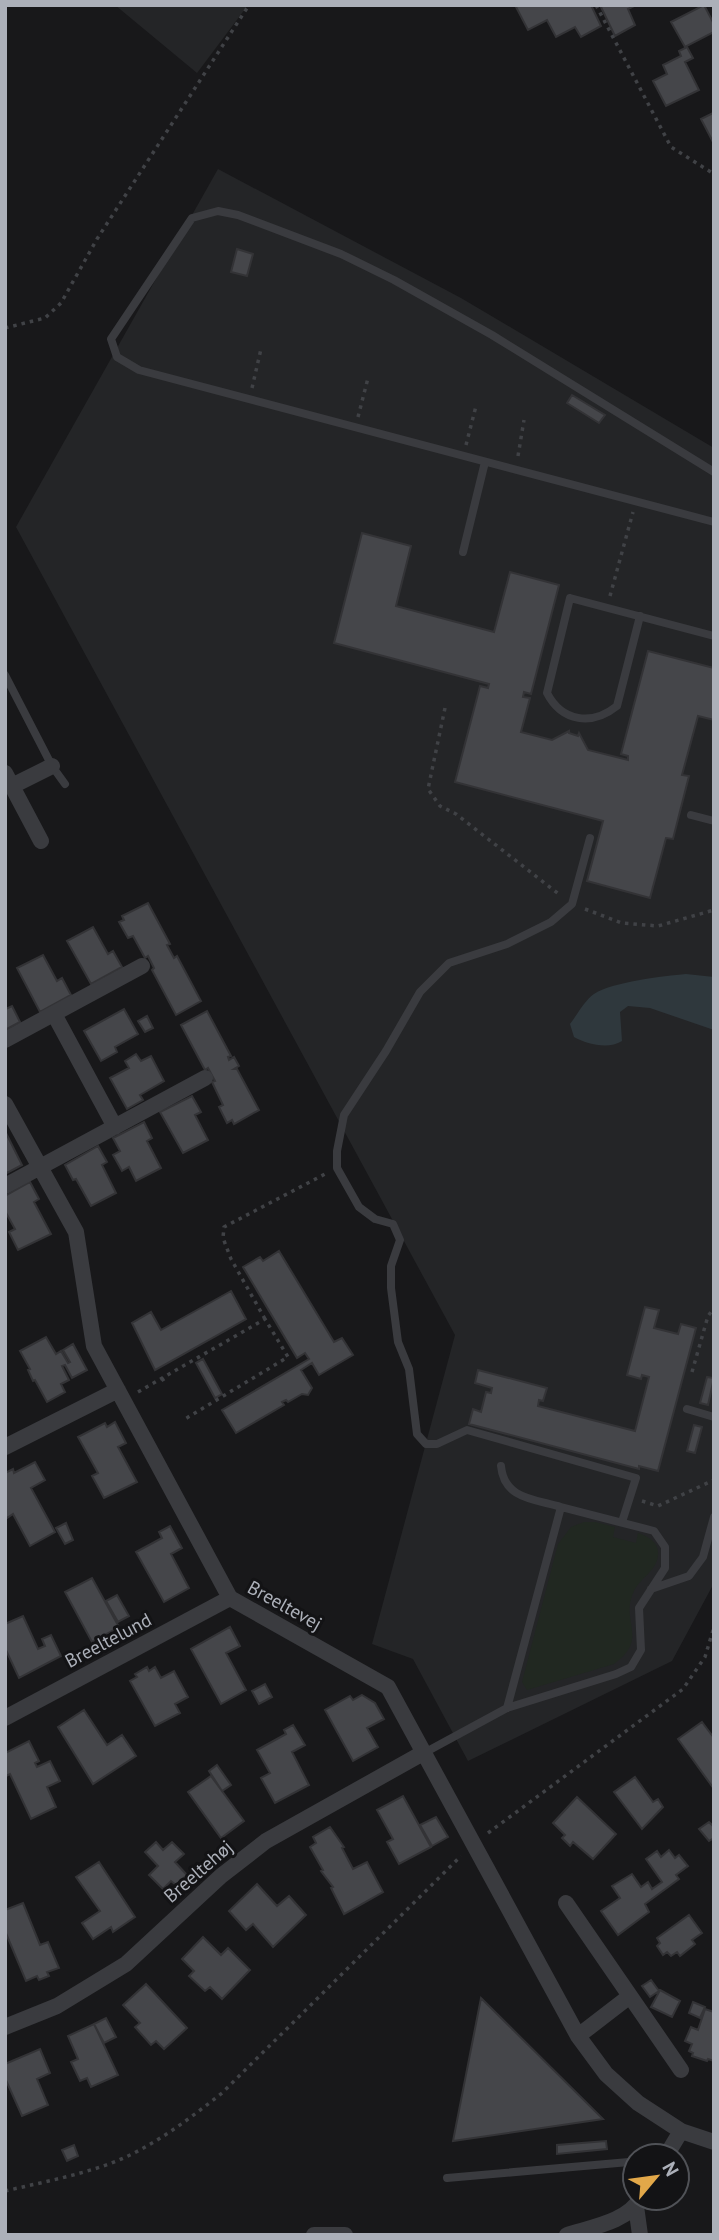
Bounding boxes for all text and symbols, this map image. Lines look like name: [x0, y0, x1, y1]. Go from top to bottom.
street label: Breeltevej: [244, 1575, 326, 1635]
street label: Breeltelund: [61, 1607, 155, 1673]
street label: Breeltehøj: [159, 1834, 237, 1908]
north arrow: [621, 2142, 691, 2212]
text: N: [657, 2157, 684, 2180]

